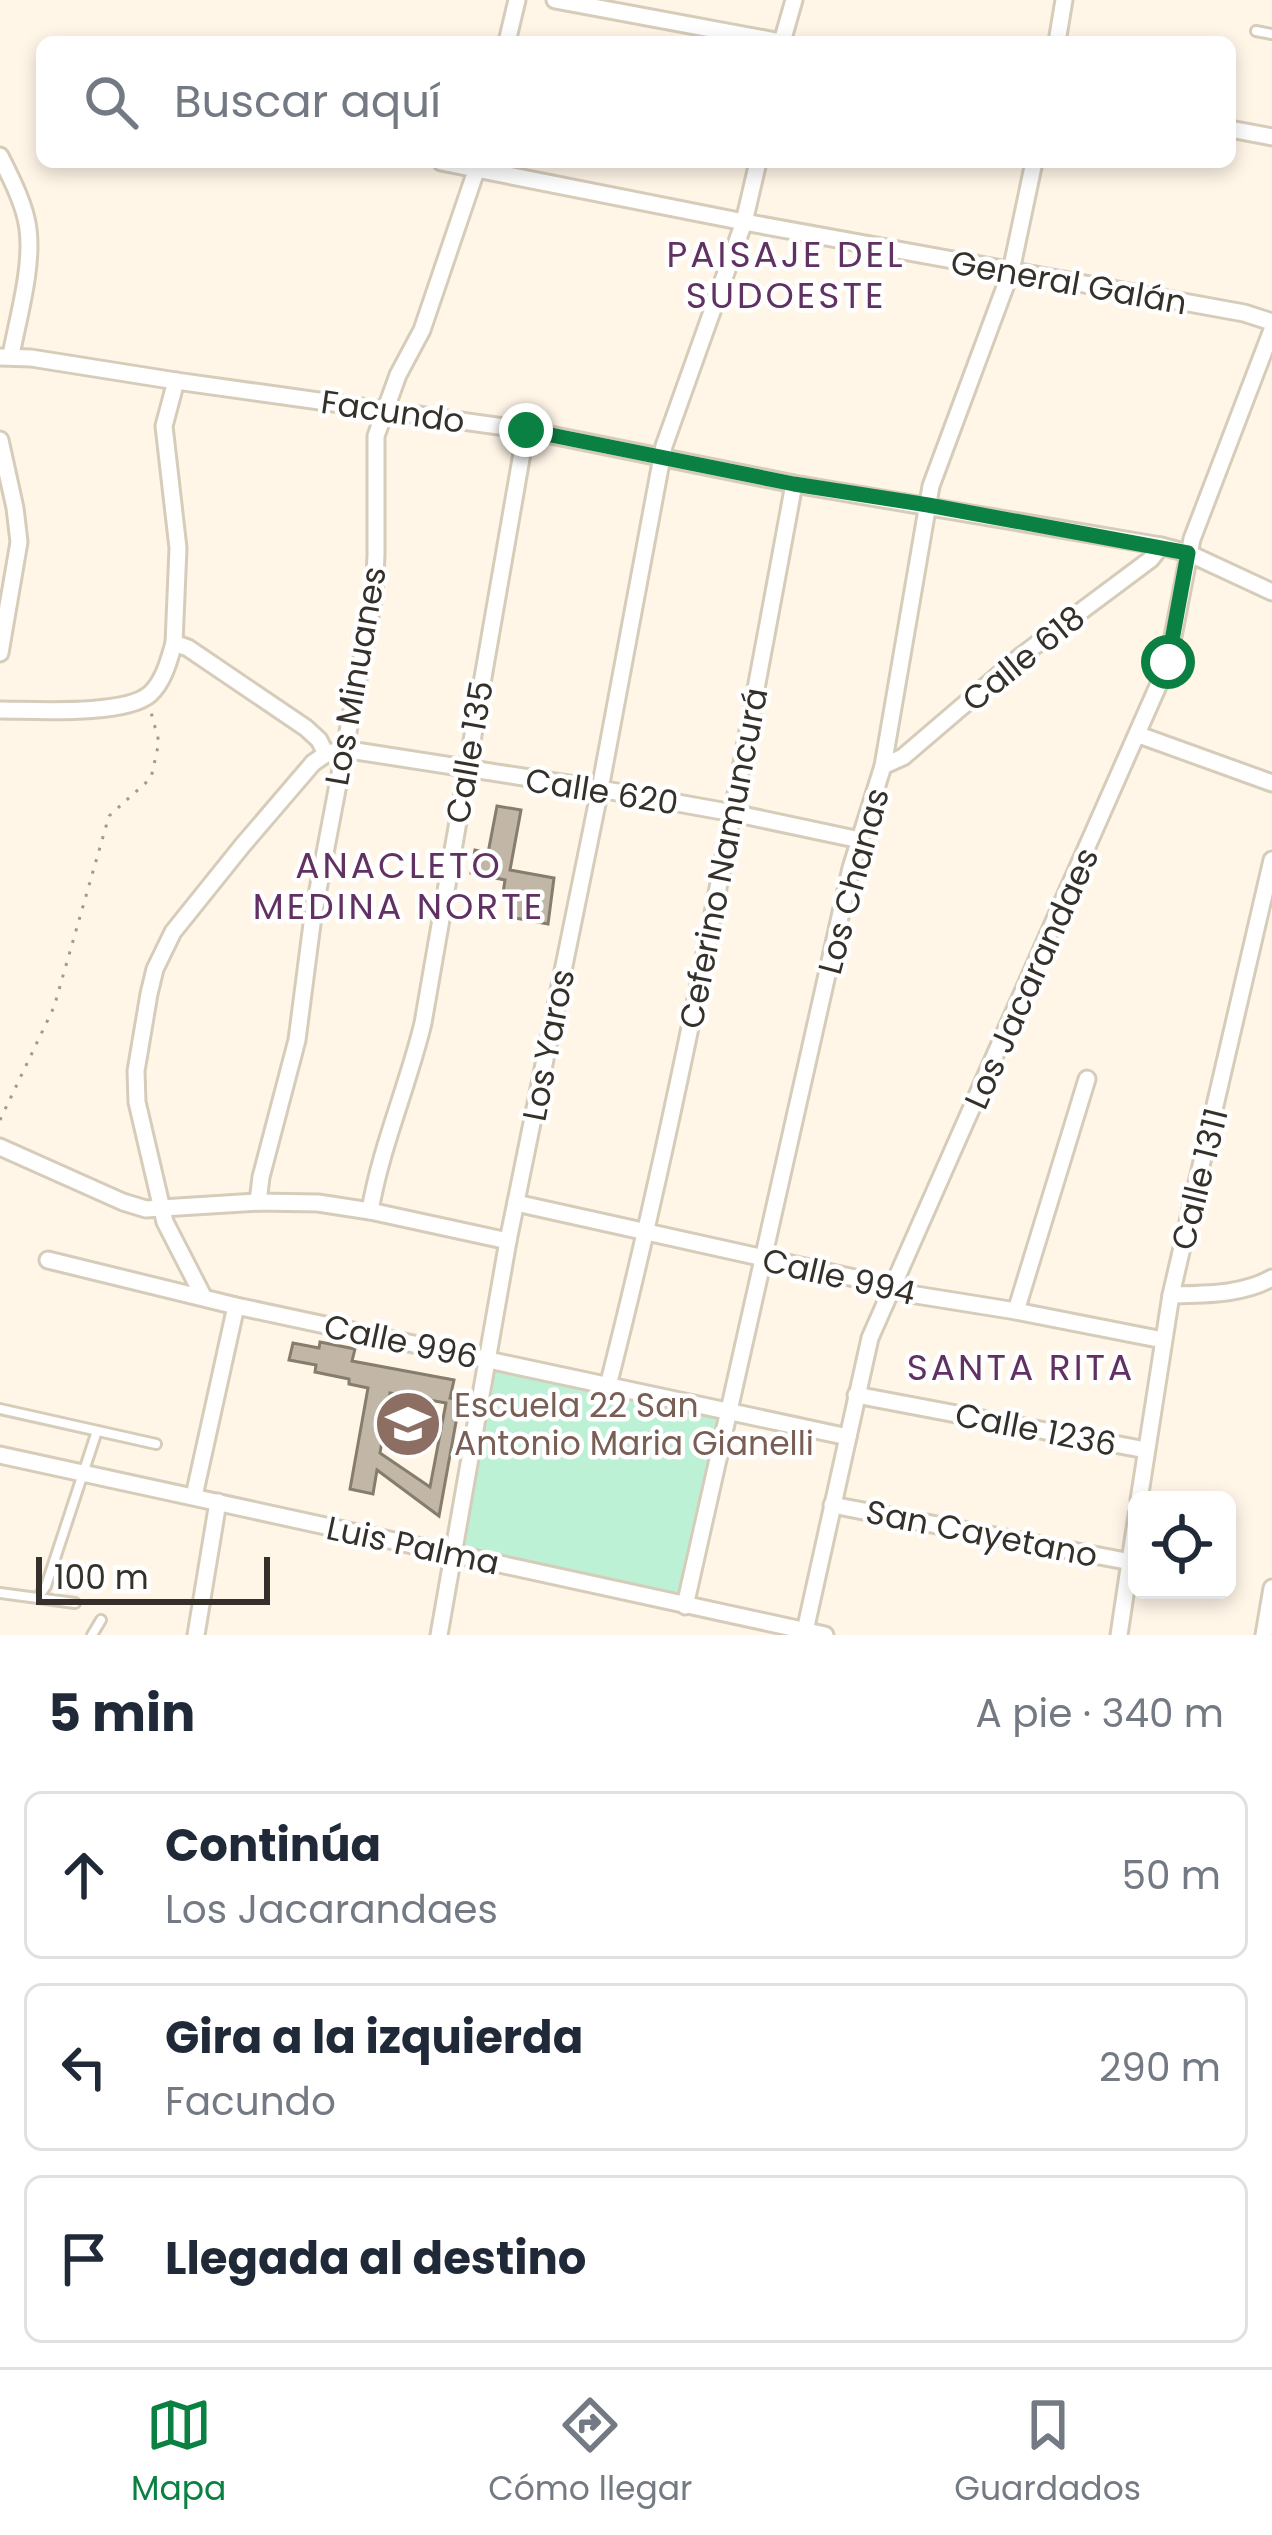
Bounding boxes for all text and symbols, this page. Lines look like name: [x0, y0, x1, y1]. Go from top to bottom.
search box: [36, 36, 1236, 168]
icon: search: [78, 69, 144, 135]
text: Buscar aquí: [174, 70, 441, 133]
district label: PAISAJE DEL SUDOESTE: [667, 229, 906, 321]
street label: General Galán: [947, 239, 1191, 326]
street label: Facundo: [318, 378, 468, 445]
route end: [499, 403, 553, 457]
street label: Los Minuanes: [313, 563, 398, 789]
street label: Calle 618: [952, 594, 1095, 722]
route start: [1141, 635, 1195, 689]
street label: Calle 135: [434, 677, 505, 827]
street label: Ceferino Namuncurá: [667, 684, 780, 1033]
street label: Calle 620: [522, 756, 682, 827]
street label: Los Chanas: [806, 783, 901, 979]
district label: ANACLETO MEDINA NORTE: [253, 840, 545, 932]
street label: Los Jacarandaes: [953, 840, 1110, 1116]
street label: Los Yaros: [511, 965, 586, 1125]
street label: Calle 1311: [1159, 1103, 1240, 1255]
street label: Calle 994: [758, 1236, 920, 1317]
street label: Calle 996: [320, 1302, 482, 1381]
district label: SANTA RITA: [907, 1342, 1135, 1393]
place label: Escuela 22 San Antonio Maria Gianelli: [454, 1382, 814, 1467]
school or university icon: Escuela 22 San Antonio Maria Gianelli: [373, 1389, 443, 1459]
street label: Calle 1236: [951, 1391, 1120, 1468]
street label: San Cayetano: [862, 1488, 1102, 1579]
map controls: [1128, 1491, 1236, 1599]
button: locate: [1128, 1491, 1236, 1599]
street label: Luis Palma: [322, 1504, 504, 1587]
scale bar: [36, 1551, 270, 1604]
text: 100 m: [54, 1554, 149, 1601]
text: 5 min: [48, 1677, 195, 1749]
text: A pie · 340 m: [975, 1686, 1224, 1741]
text: Continúa: [165, 1814, 381, 1877]
icon: ahead: [51, 1842, 117, 1908]
text: 50 m: [1121, 1848, 1221, 1903]
text: Los Jacarandaes: [165, 1882, 498, 1937]
text: Gira a la izquierda: [165, 2006, 583, 2069]
icon: left: [51, 2034, 117, 2100]
text: 290 m: [1099, 2040, 1221, 2095]
text: Facundo: [165, 2074, 336, 2129]
icon: arrive: [51, 2226, 117, 2292]
text: Llegada al destino: [165, 2227, 587, 2290]
tab: Mapa: [131, 2392, 226, 2514]
tab: Cómo llegar: [488, 2392, 692, 2514]
tab: Guardados: [954, 2392, 1141, 2514]

